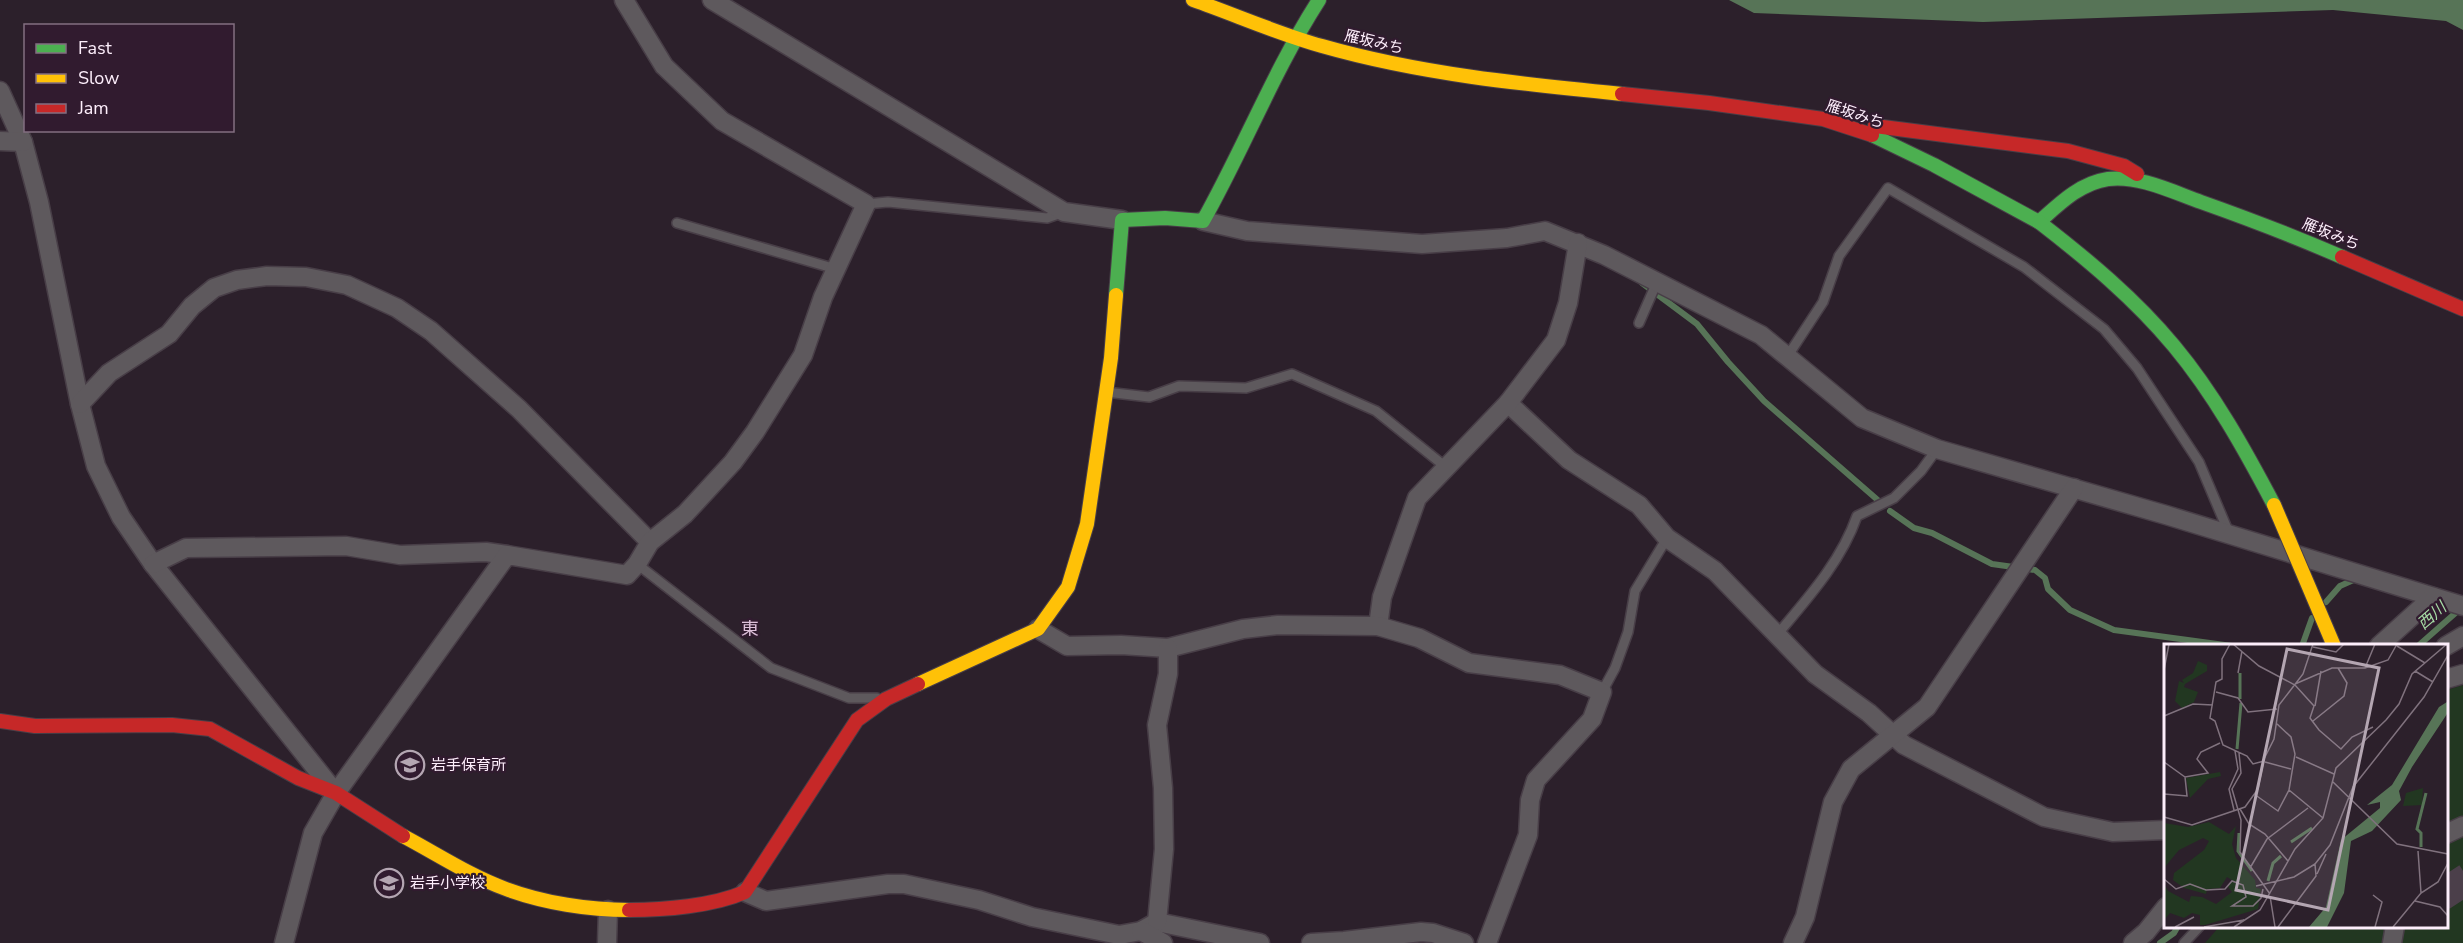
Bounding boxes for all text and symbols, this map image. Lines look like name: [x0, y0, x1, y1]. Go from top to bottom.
legend: [24, 24, 234, 132]
street label: 雁坂みち: [1343, 26, 1405, 58]
text: Fast: [78, 36, 113, 60]
text: Slow: [78, 66, 119, 90]
street label: 雁坂みち: [1823, 95, 1887, 133]
text: Jam: [77, 96, 109, 120]
street label: 雁坂みち: [2299, 213, 2363, 255]
water label: 西川: [2413, 596, 2453, 635]
district label: 東: [741, 617, 759, 641]
inset map: [2164, 644, 2448, 928]
school or university icon: 岩手保育所: [394, 749, 426, 781]
place label: 岩手保育所: [431, 755, 506, 775]
school or university icon: 岩手小学校: [373, 867, 405, 899]
place label: 岩手小学校: [410, 873, 485, 893]

